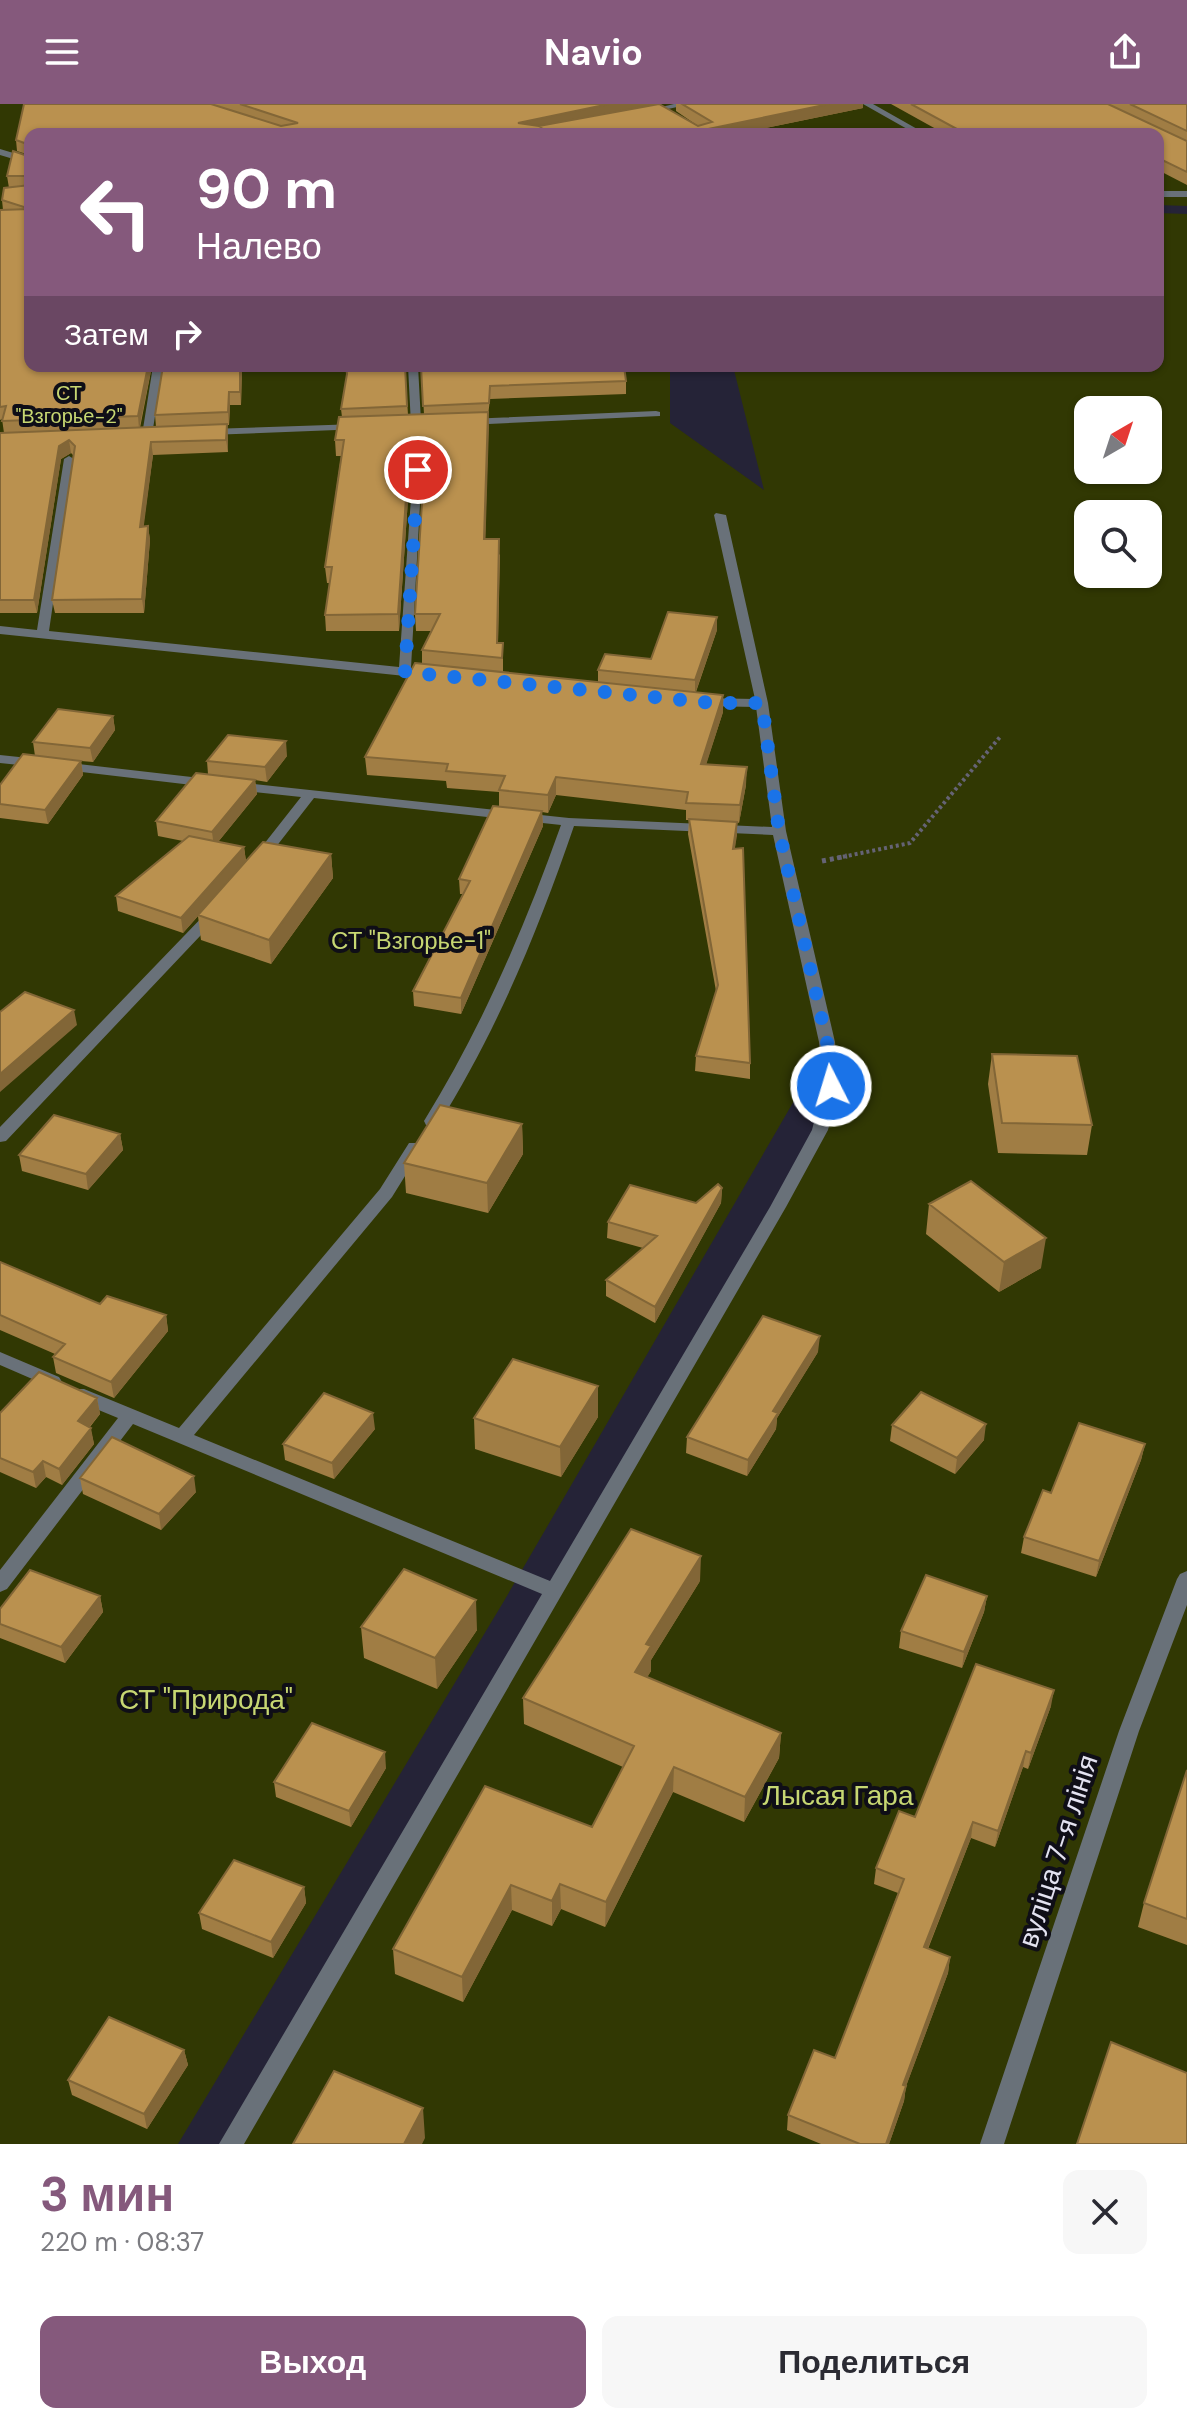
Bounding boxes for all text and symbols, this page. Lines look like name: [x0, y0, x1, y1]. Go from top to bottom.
text: Navio: [544, 29, 643, 76]
icon: menu: [40, 30, 84, 74]
icon: share: [1103, 30, 1147, 74]
text: 90 m: [196, 152, 337, 225]
icon: left: [64, 160, 168, 264]
text: Налево: [196, 223, 322, 270]
icon: right: [165, 312, 209, 356]
text: Затем: [64, 315, 149, 354]
park label: СТ "Взгорье-2": [15, 380, 123, 429]
north arrow: [1074, 396, 1162, 484]
map controls: [1074, 396, 1162, 588]
pin: [384, 436, 452, 504]
icon: arrive: [396, 448, 440, 492]
button: search: [1074, 500, 1162, 588]
park label: СТ "Взгорье-1": [331, 925, 491, 956]
position arrow: [789, 1044, 873, 1128]
park label: СТ "Природа": [119, 1681, 293, 1718]
street label: вуліца 7-я лінія: [1009, 1750, 1107, 1952]
park label: Лысая Гара: [763, 1777, 914, 1814]
text: 3 мин: [40, 2163, 174, 2226]
button: close: [1063, 2170, 1147, 2254]
text: 220 m · 08:37: [40, 2225, 204, 2259]
button: Выход: [40, 2316, 586, 2408]
button: Поделиться: [602, 2316, 1147, 2408]

